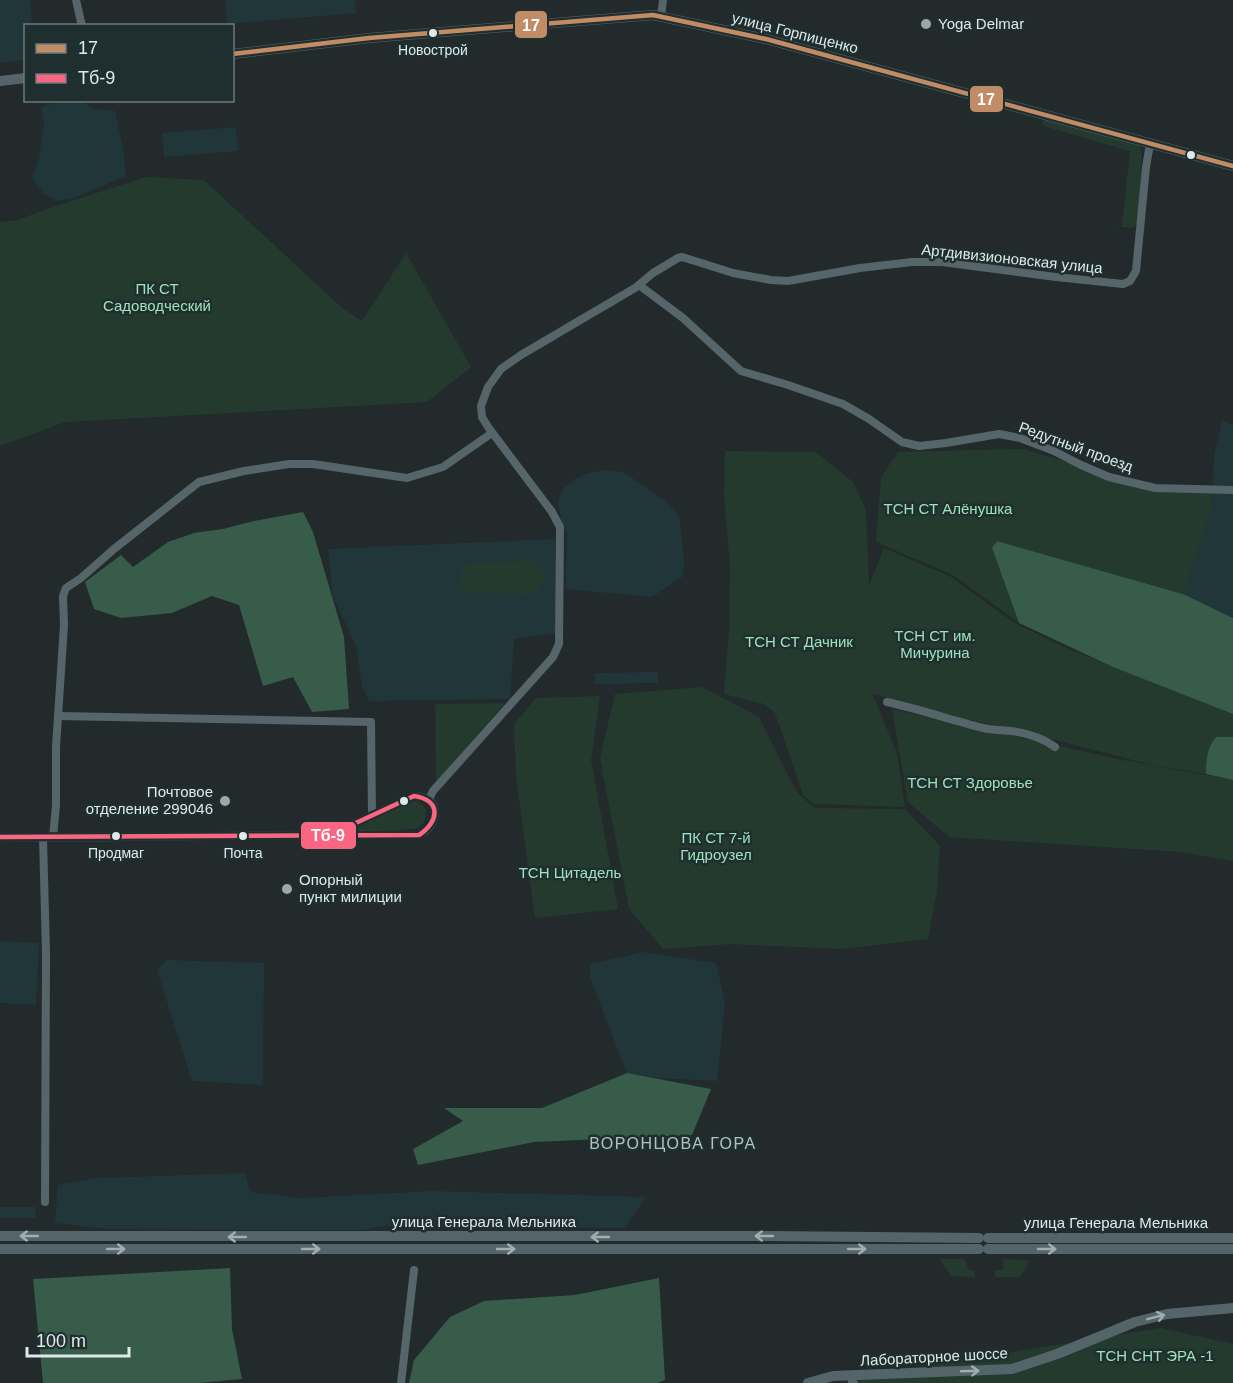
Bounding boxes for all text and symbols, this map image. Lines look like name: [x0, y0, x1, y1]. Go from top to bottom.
street label: улица Горпищенко: [730, 9, 860, 56]
line badge: 17: [514, 10, 548, 39]
place label: Yoga Delmar: [938, 15, 1024, 32]
text: 17: [522, 17, 540, 34]
marker: Yoga Delmar: [919, 17, 933, 31]
legend: [24, 24, 234, 102]
marker: Новострой: [427, 27, 439, 39]
text: 17: [78, 38, 98, 58]
place label: Новострой: [398, 42, 468, 58]
text: Тб-9: [78, 68, 115, 88]
line badge: 17: [969, 85, 1004, 113]
text: 17: [977, 91, 995, 108]
unlabelled marker: [1185, 149, 1197, 161]
street label: Артдивизионовская улица: [921, 241, 1104, 277]
park label: ПК СТ Садоводческий: [103, 280, 211, 314]
street label: Редутный проезд: [1017, 418, 1136, 475]
park label: ТСН СТ Алёнушка: [884, 500, 1013, 517]
park label: ТСН СТ им. Мичурина: [894, 627, 976, 661]
park label: ТСН СТ Дачник: [745, 633, 853, 650]
park label: ТСН СТ Здоровье: [907, 774, 1033, 791]
place label: Почтовое отделение 299046: [86, 783, 213, 817]
marker: Почтовое отделение 299046: [218, 794, 232, 808]
unlabelled marker: [398, 795, 410, 807]
line badge: Тб-9: [300, 821, 357, 850]
text: Тб-9: [311, 827, 345, 844]
park label: ПК СТ 7-й Гидроузел: [680, 829, 752, 863]
marker: Продмаг: [110, 830, 122, 842]
marker: Почта: [237, 830, 249, 842]
place label: Продмаг: [88, 845, 144, 861]
place label: Почта: [224, 845, 263, 861]
park label: ТСН Цитадель: [519, 864, 622, 881]
place label: Опорный пункт милиции: [299, 871, 402, 905]
marker: Опорный пункт милиции: [280, 882, 294, 896]
district label: ВОРОНЦОВА ГОРА: [589, 1135, 757, 1152]
street label: улица Генерала Мельника: [392, 1213, 577, 1230]
street label: улица Генерала Мельника: [1024, 1214, 1209, 1231]
one-way arrow: [20, 1230, 40, 1242]
one-way arrow: [754, 1230, 774, 1242]
one-way arrow: [227, 1231, 247, 1243]
one-way arrow: [590, 1231, 610, 1243]
one-way arrow: [105, 1243, 125, 1255]
one-way arrow: [300, 1243, 320, 1255]
one-way arrow: [495, 1243, 515, 1255]
one-way arrow: [846, 1243, 866, 1255]
one-way arrow: [1036, 1243, 1056, 1255]
one-way arrow: [1146, 1310, 1165, 1322]
scale bar: [27, 1320, 129, 1358]
text: 100 m: [36, 1331, 86, 1351]
street label: Лабораторное шоссе: [860, 1344, 1008, 1369]
park label: ТСН СНТ ЭРА -1: [1096, 1347, 1214, 1364]
one-way arrow: [960, 1366, 980, 1377]

